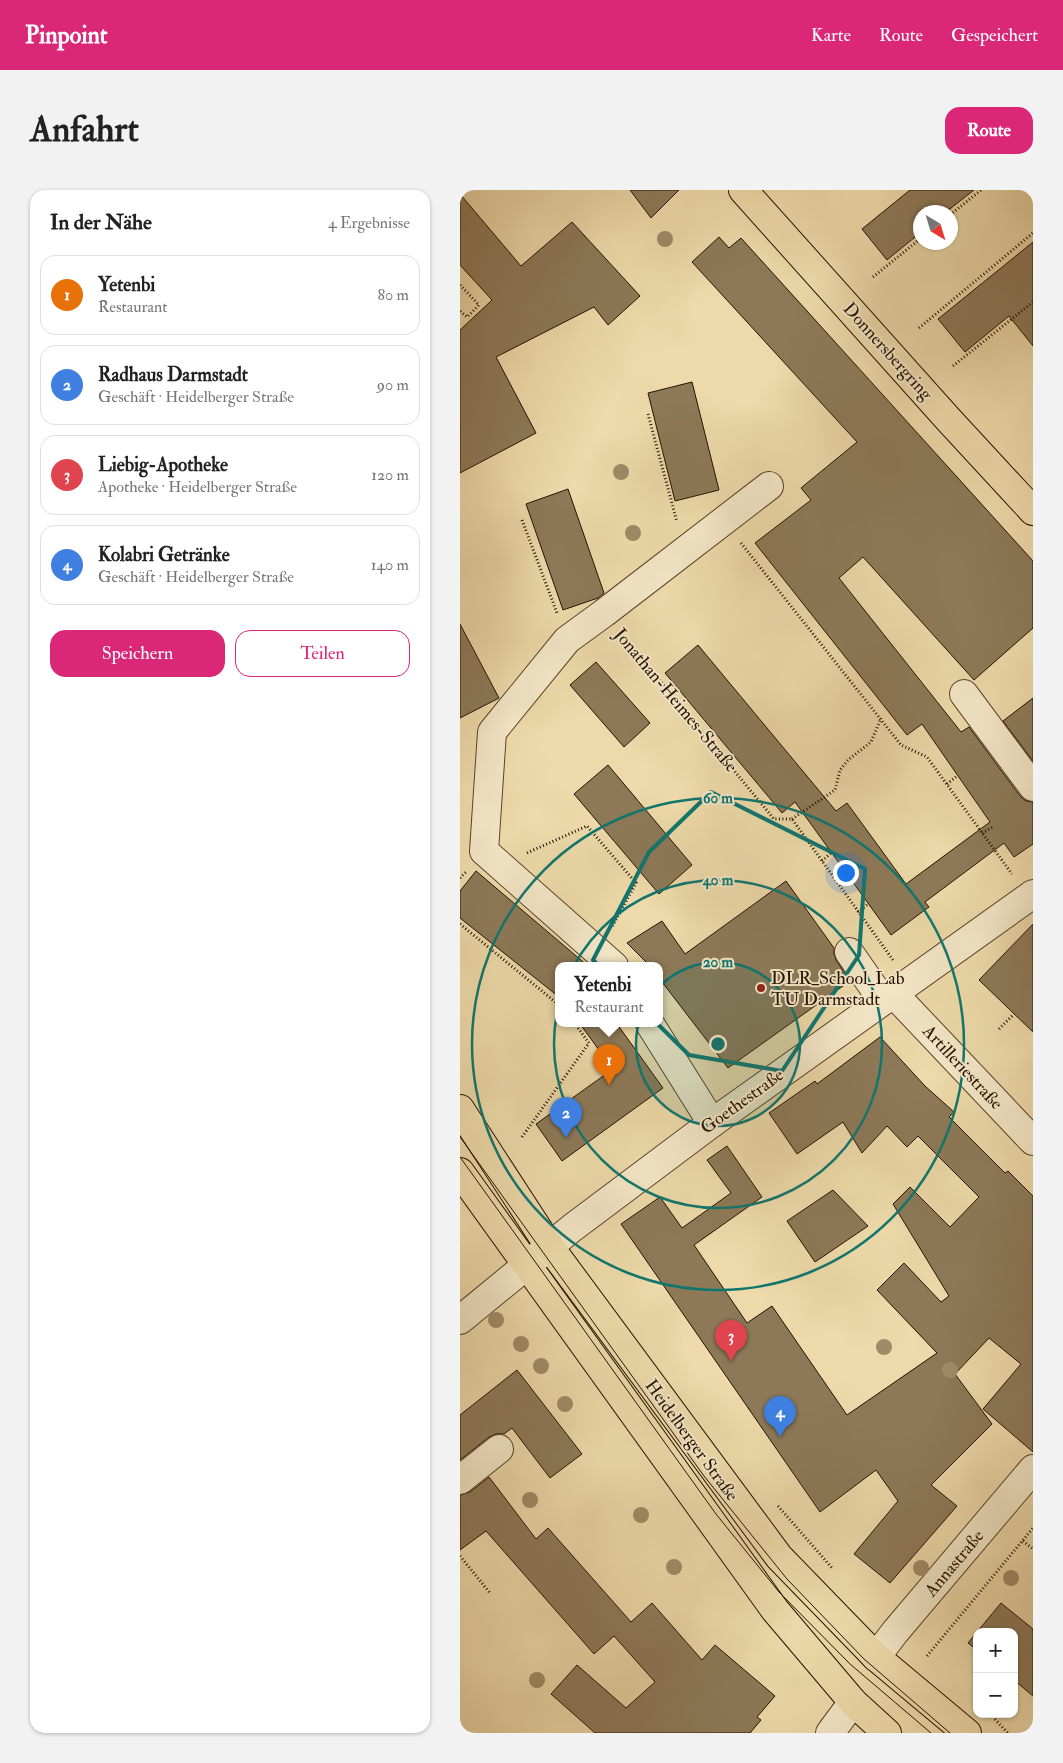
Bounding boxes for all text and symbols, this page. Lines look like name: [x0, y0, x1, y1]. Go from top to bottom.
text: Pinpoint: [25, 20, 108, 51]
text: Karte: [811, 24, 851, 47]
text: Route: [879, 24, 923, 47]
text: Gespeichert: [951, 24, 1038, 47]
button: Route: [945, 107, 1033, 154]
text: Anfahrt: [30, 108, 139, 152]
north arrow: [913, 205, 958, 250]
text: In der Nähe: [50, 209, 152, 236]
text: 4 Ergebnisse: [328, 213, 410, 233]
text: Yetenbi: [98, 273, 155, 297]
text: 1: [64, 285, 70, 305]
text: 80 m: [378, 285, 409, 305]
text: Restaurant: [98, 297, 167, 317]
street label: Donnersbergring: [838, 298, 938, 406]
text: Radhaus Darmstadt: [98, 363, 248, 387]
text: 2: [63, 375, 71, 395]
text: 90 m: [377, 375, 409, 395]
text: Geschäft · Heidelberger Straße: [98, 387, 294, 407]
text: Liebig-Apotheke: [98, 453, 228, 477]
text: 3: [64, 465, 70, 485]
text: 120 m: [371, 465, 409, 485]
text: Apotheke · Heidelberger Straße: [98, 477, 297, 497]
text: Kolabri Getränke: [98, 543, 230, 567]
text: 4: [63, 555, 71, 575]
text: 140 m: [371, 555, 409, 575]
text: Geschäft · Heidelberger Straße: [98, 567, 294, 587]
street label: Jonathan-Heimes-Straße: [608, 623, 743, 777]
button: Speichern: [50, 630, 225, 677]
button: Teilen: [235, 630, 410, 677]
text: 60 m: [703, 789, 733, 808]
your location: [833, 860, 859, 886]
text: 40 m: [702, 871, 734, 890]
text: 20 m: [703, 953, 733, 972]
popup: [555, 962, 663, 1027]
place label: DLR_School_Lab TU Darmstadt: [771, 967, 905, 1011]
text: Yetenbi: [574, 973, 632, 997]
marker: DLR_School_Lab TU Darmstadt: [755, 982, 767, 994]
text: Restaurant: [574, 997, 644, 1017]
street label: Artilleriestraße: [917, 1019, 1008, 1115]
centre of rings: [709, 1035, 727, 1053]
pin: 1: [593, 1044, 625, 1085]
street label: Goethestraße: [696, 1063, 789, 1139]
pin: 2: [550, 1097, 582, 1138]
pin: 3: [715, 1320, 747, 1361]
street label: Heidelberger Straße: [640, 1375, 744, 1506]
pin: 4: [764, 1396, 796, 1437]
street label: Annastraße: [919, 1525, 989, 1602]
map controls: [973, 1628, 1018, 1718]
button: +: [973, 1628, 1018, 1673]
button: −: [973, 1673, 1018, 1718]

